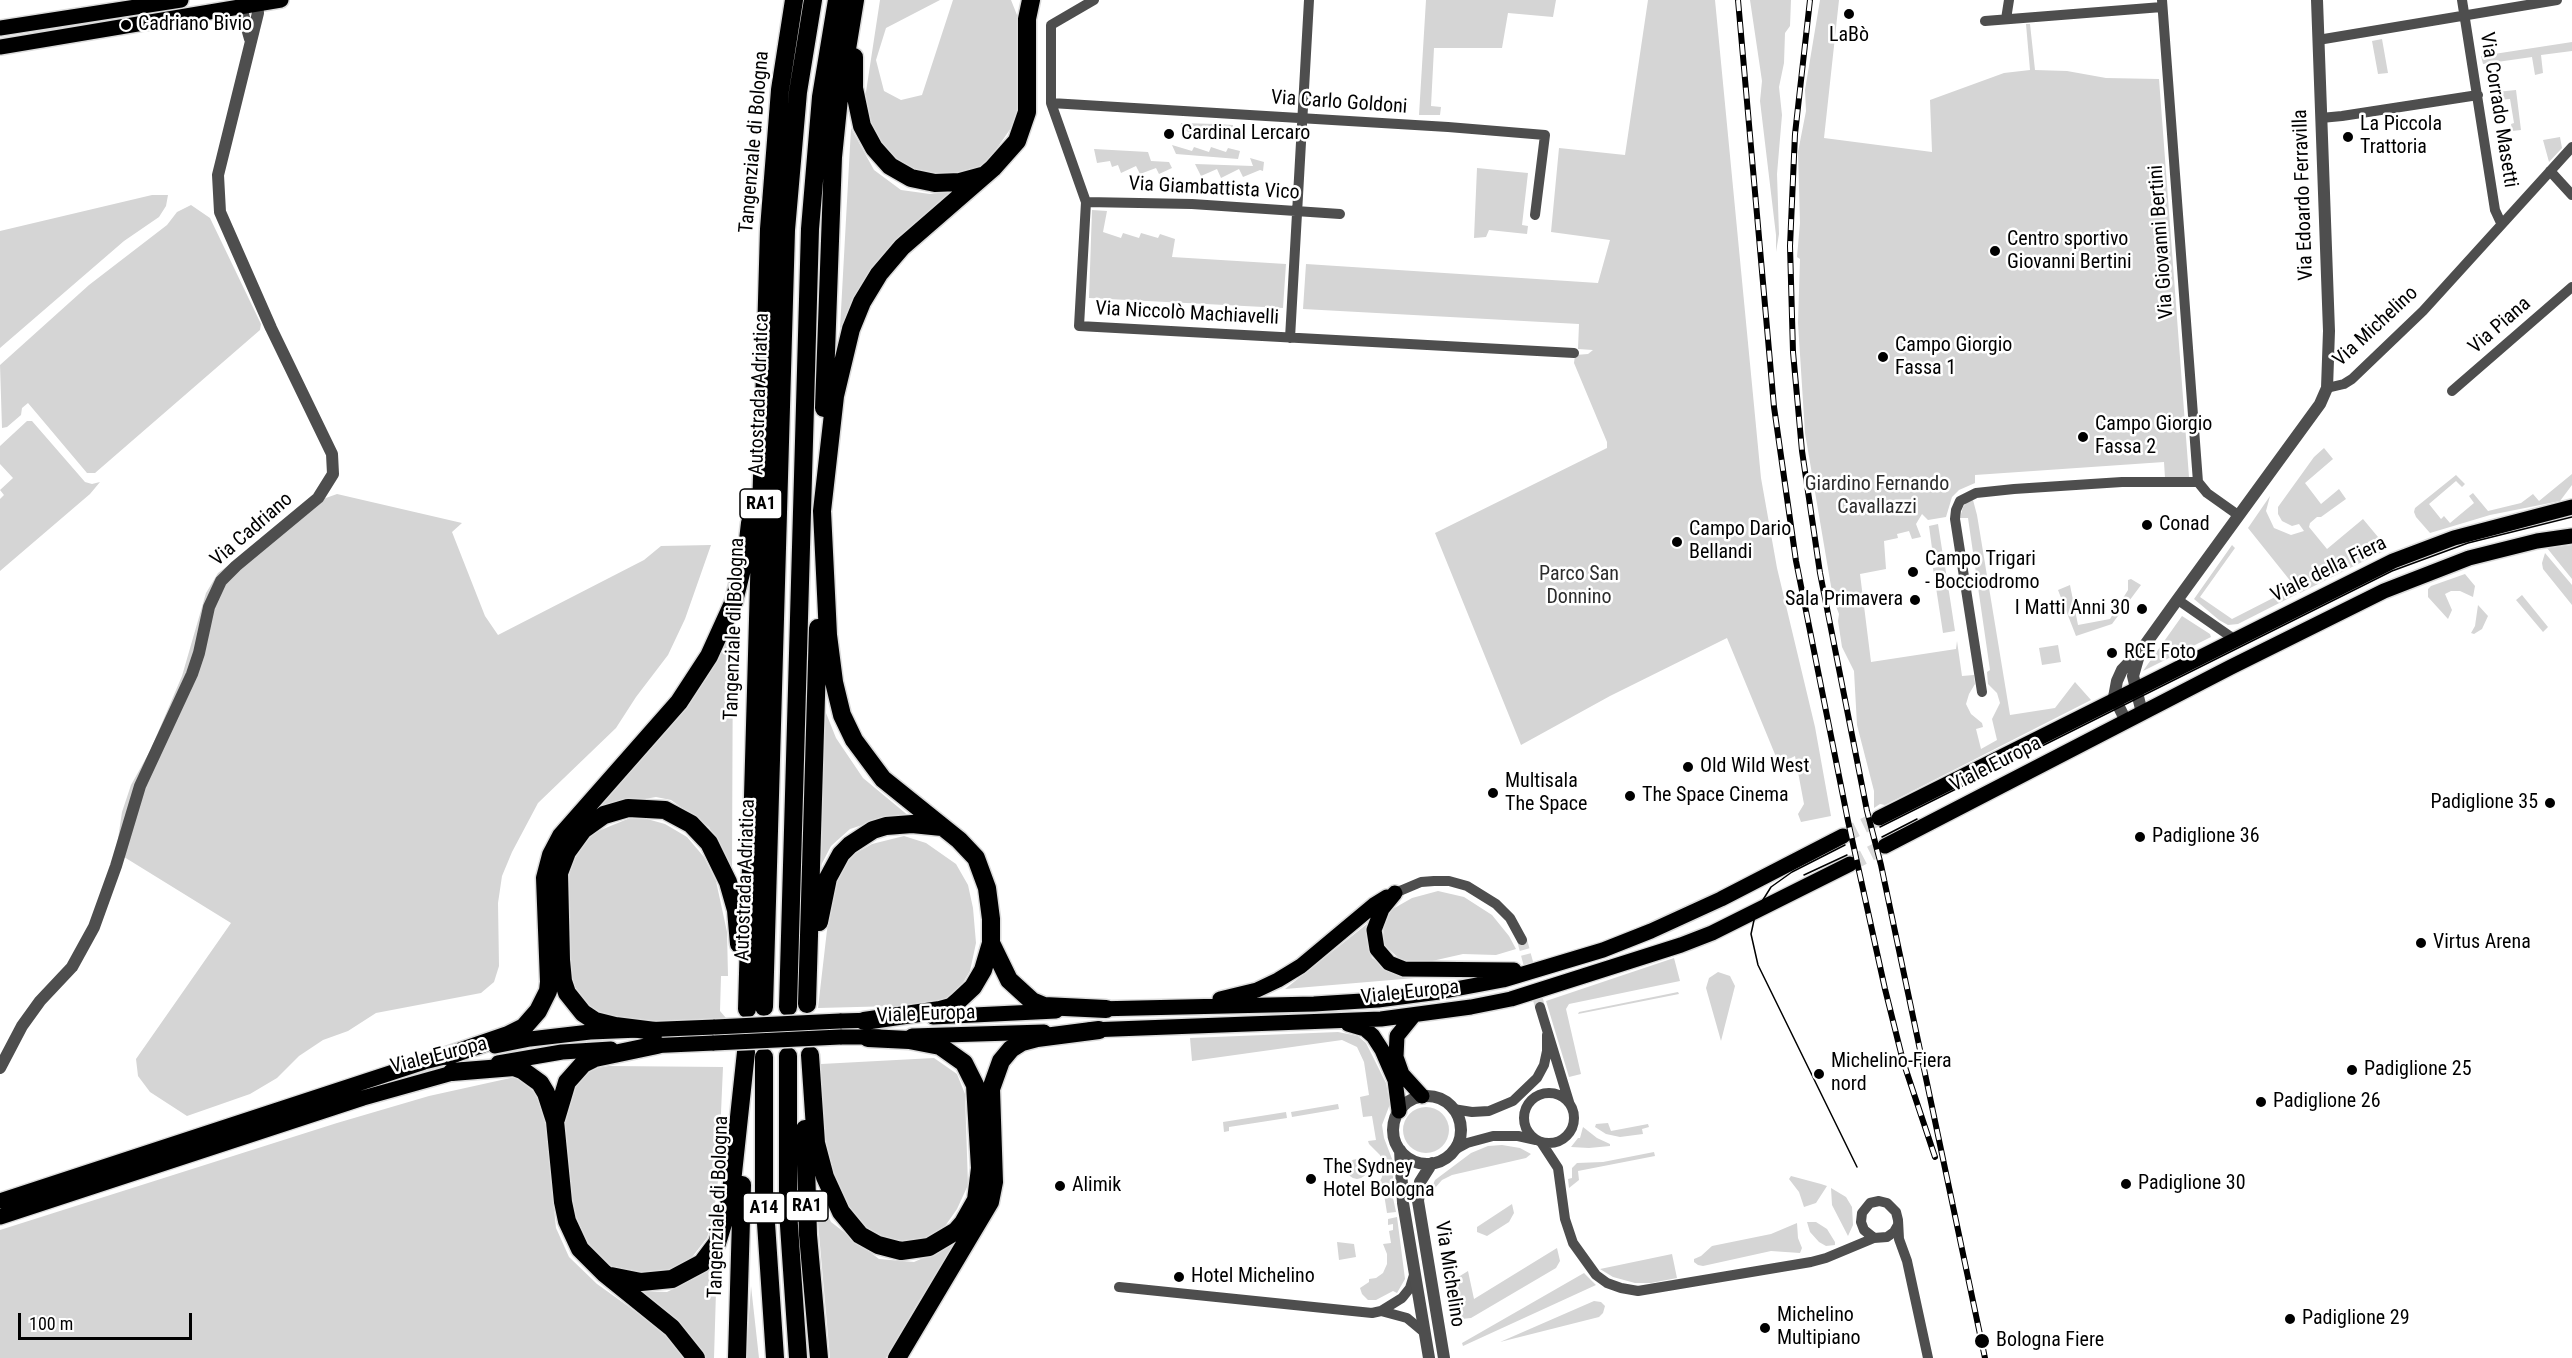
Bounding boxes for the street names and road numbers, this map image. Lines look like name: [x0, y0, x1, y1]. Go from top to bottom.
street label: Via Corrado Masetti: [2474, 31, 2522, 189]
street label: Tangenziale di Bologna: [735, 50, 775, 234]
street label: Via Carlo Goldoni: [1270, 86, 1408, 120]
street label: Via Edoardo Ferravilla: [2289, 109, 2319, 281]
street label: Via Giovanni Bertini: [2145, 164, 2179, 320]
street label: Via Giambattista Vico: [1128, 173, 1300, 205]
street label: Via Michelino: [2329, 282, 2423, 372]
street label: Via Piana: [2464, 293, 2536, 359]
street label: Via Niccolò Machiavelli: [1095, 297, 1279, 331]
street label: Autostrada Adriatica: [745, 312, 775, 476]
street label: Via Cadriano: [206, 488, 298, 572]
road number: RA1: [740, 489, 782, 519]
street label: Viale della Fiera: [2267, 532, 2391, 608]
street label: Tangenziale di Bologna: [720, 537, 750, 721]
street label: Viale Europa: [1947, 732, 2045, 798]
street label: Autostrada Adriatica: [731, 798, 761, 962]
street label: Viale Europa: [1360, 976, 1460, 1010]
street label: Viale Europa: [876, 1001, 976, 1029]
street label: Viale Europa: [388, 1032, 490, 1080]
street label: Tangenziale di Bologna: [704, 1115, 734, 1299]
road number: RA1: [786, 1191, 828, 1221]
road number: A14: [743, 1193, 785, 1223]
street label: Via Michelino: [1429, 1219, 1469, 1329]

